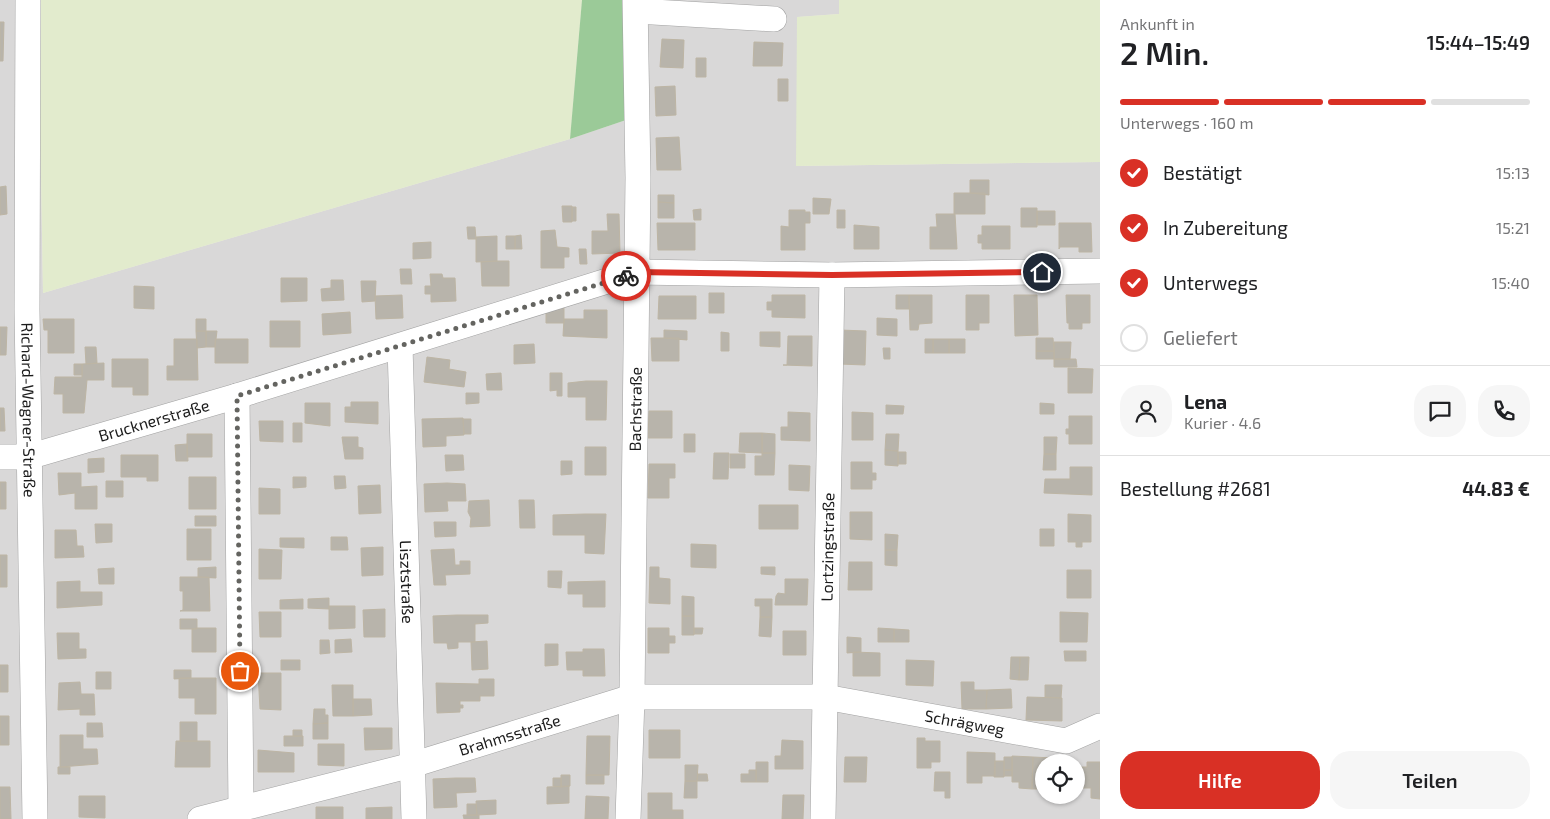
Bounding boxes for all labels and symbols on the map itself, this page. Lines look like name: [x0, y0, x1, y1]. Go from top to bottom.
courier: [601, 251, 651, 301]
pin: [1021, 251, 1063, 293]
street label: Richard-Wagner-Straße: [18, 322, 40, 498]
street label: Bachstraße: [625, 367, 645, 452]
street label: Brucknerstraße: [96, 395, 211, 445]
street label: Lortzingstraße: [817, 492, 837, 602]
street label: Lisztstraße: [397, 540, 418, 624]
pin: [219, 650, 261, 692]
street label: Schrägweg: [923, 705, 1006, 739]
street label: Brahmsstraße: [456, 710, 563, 759]

